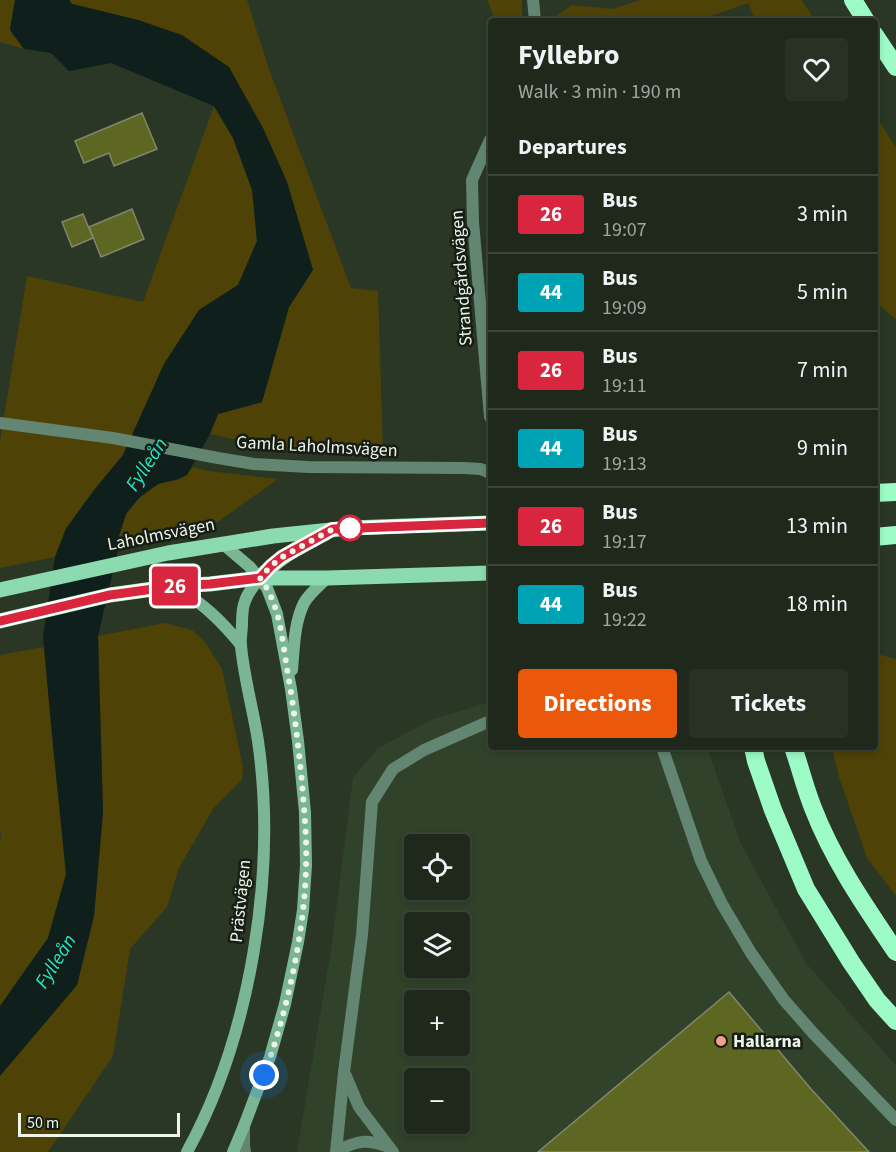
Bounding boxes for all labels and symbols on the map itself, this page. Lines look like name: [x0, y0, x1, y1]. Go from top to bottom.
street label: Strandgårdsvägen: [444, 209, 479, 347]
street label: Gamla Laholmsvägen: [236, 430, 398, 463]
water label: Fylleån: [119, 432, 175, 497]
street label: Laholmsvägen: [105, 512, 217, 557]
unlabelled marker: [337, 515, 363, 541]
line badge: 26: [148, 566, 202, 606]
street label: Prästvägen: [224, 858, 257, 944]
water label: Fylleån: [28, 929, 83, 994]
place label: Hallarna: [733, 1029, 801, 1054]
marker: Hallarna: [714, 1034, 728, 1048]
your location: [249, 1060, 279, 1090]
scale bar: [18, 1110, 180, 1138]

